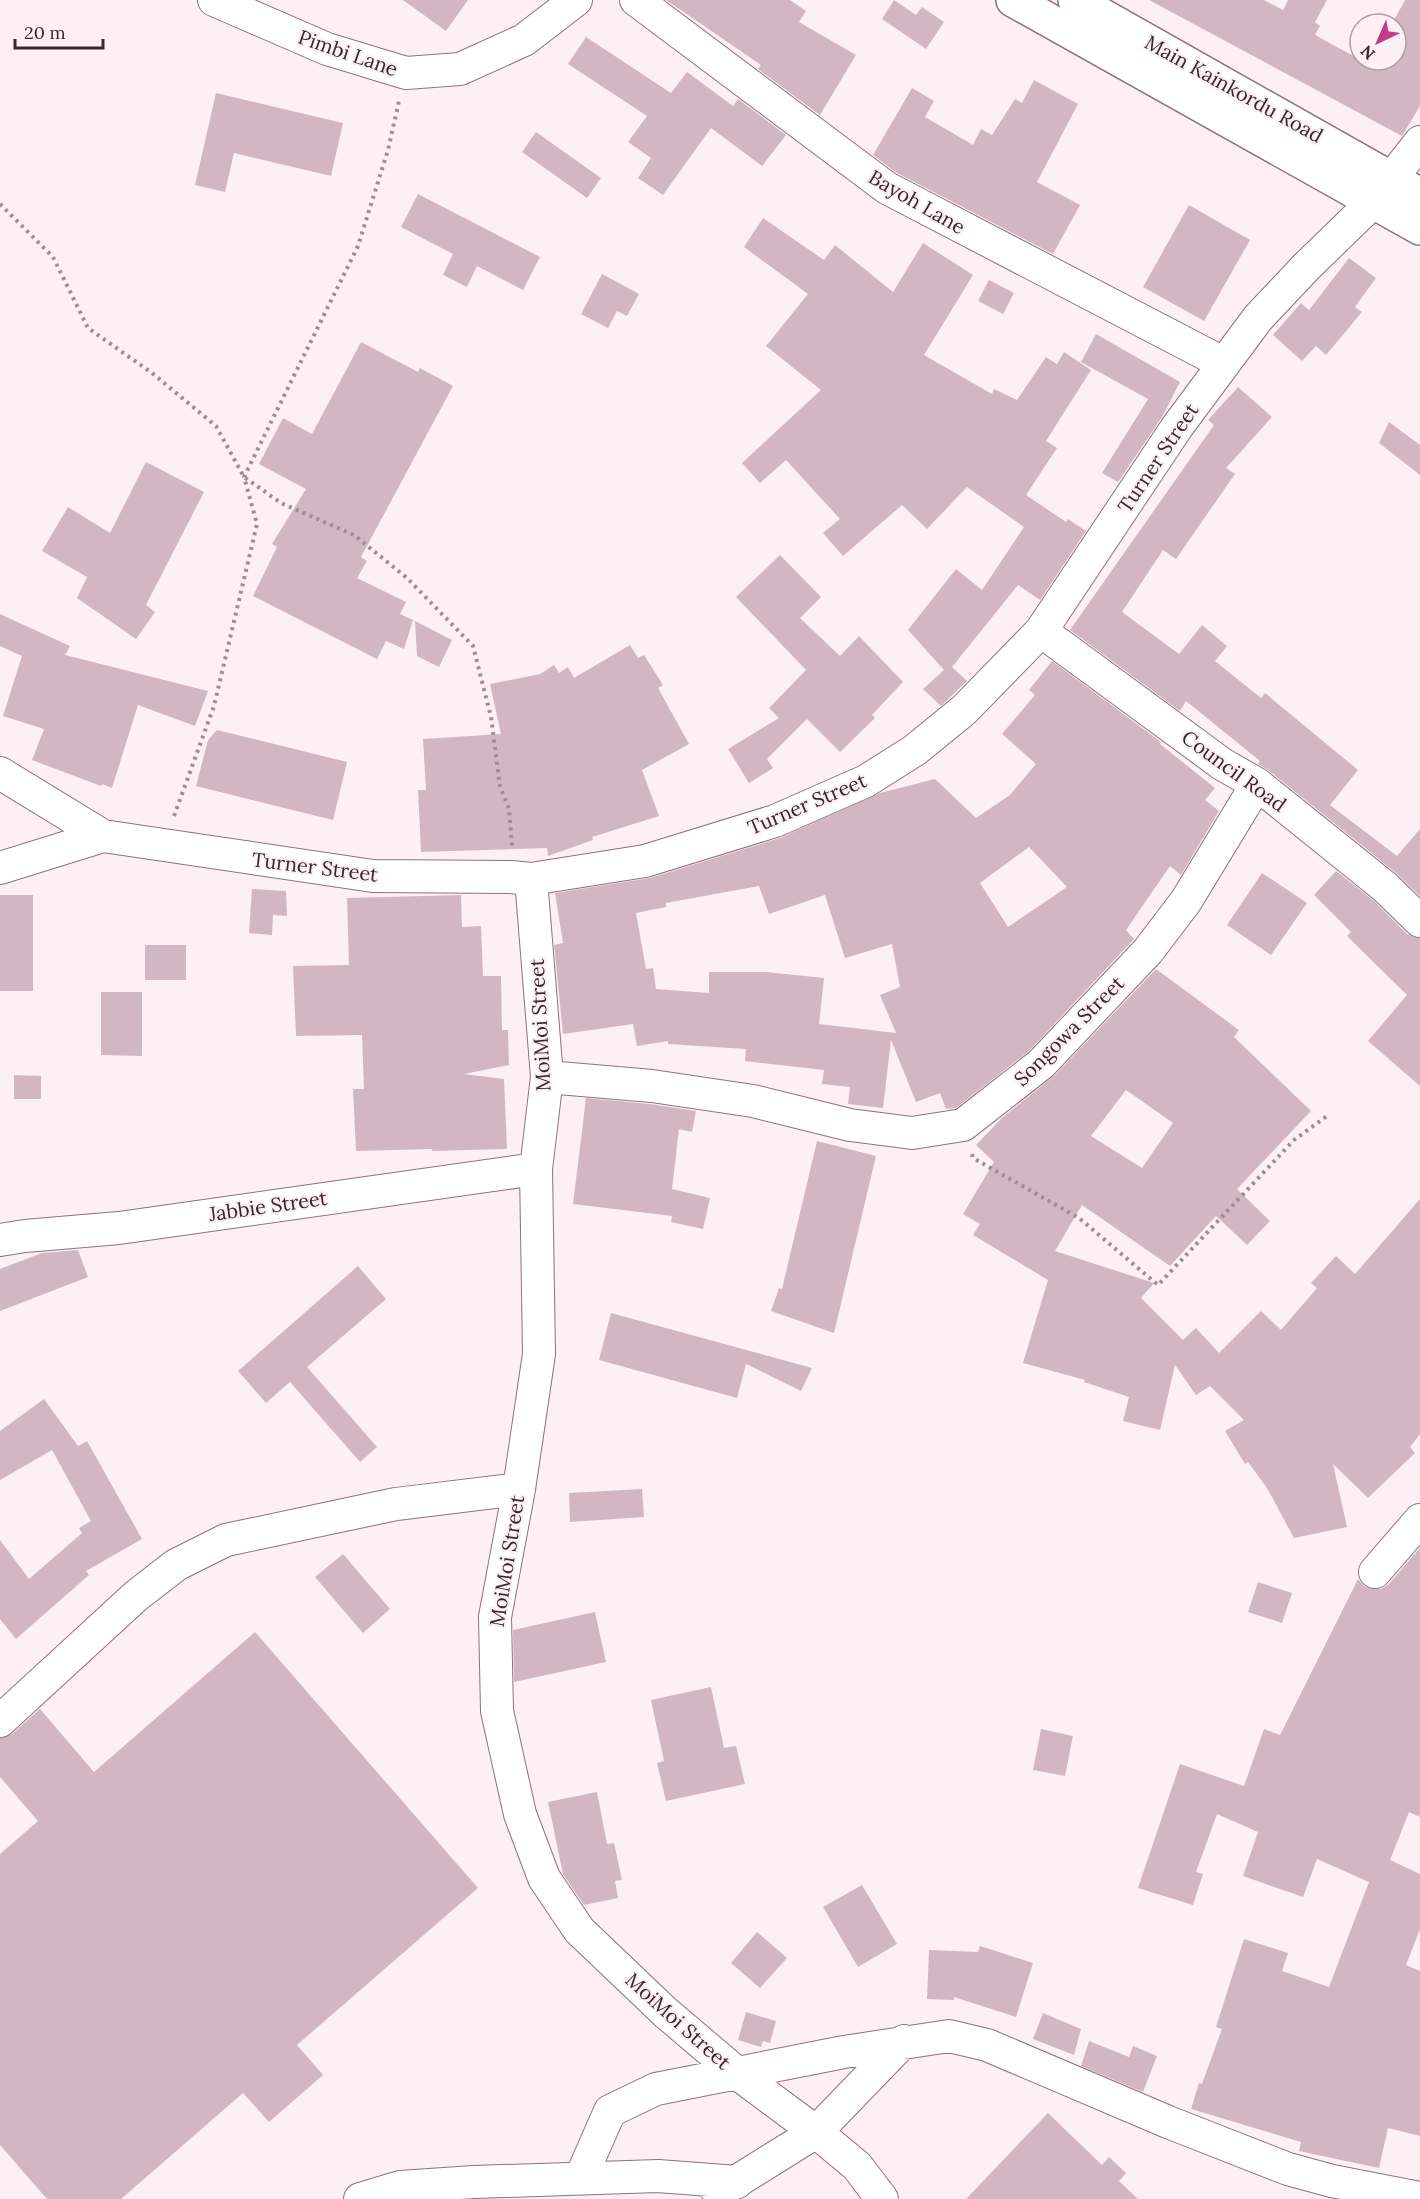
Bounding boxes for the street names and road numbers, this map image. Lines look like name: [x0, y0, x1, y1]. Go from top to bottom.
street label: Pimbi Lane: [295, 24, 401, 81]
street label: Main Kainkordu Road: [1141, 29, 1328, 148]
street label: Bayoh Lane: [865, 164, 970, 239]
street label: Turner Street: [1112, 398, 1204, 517]
street label: Council Road: [1177, 724, 1291, 817]
street label: Turner Street: [744, 767, 870, 840]
street label: Turner Street: [251, 846, 380, 887]
street label: MoiMoi Street: [524, 958, 555, 1092]
street label: Songowa Street: [1008, 970, 1129, 1091]
street label: Jabbie Street: [206, 1185, 329, 1226]
street label: MoiMoi Street: [484, 1493, 529, 1629]
street label: MoiMoi Street: [621, 1967, 736, 2075]

